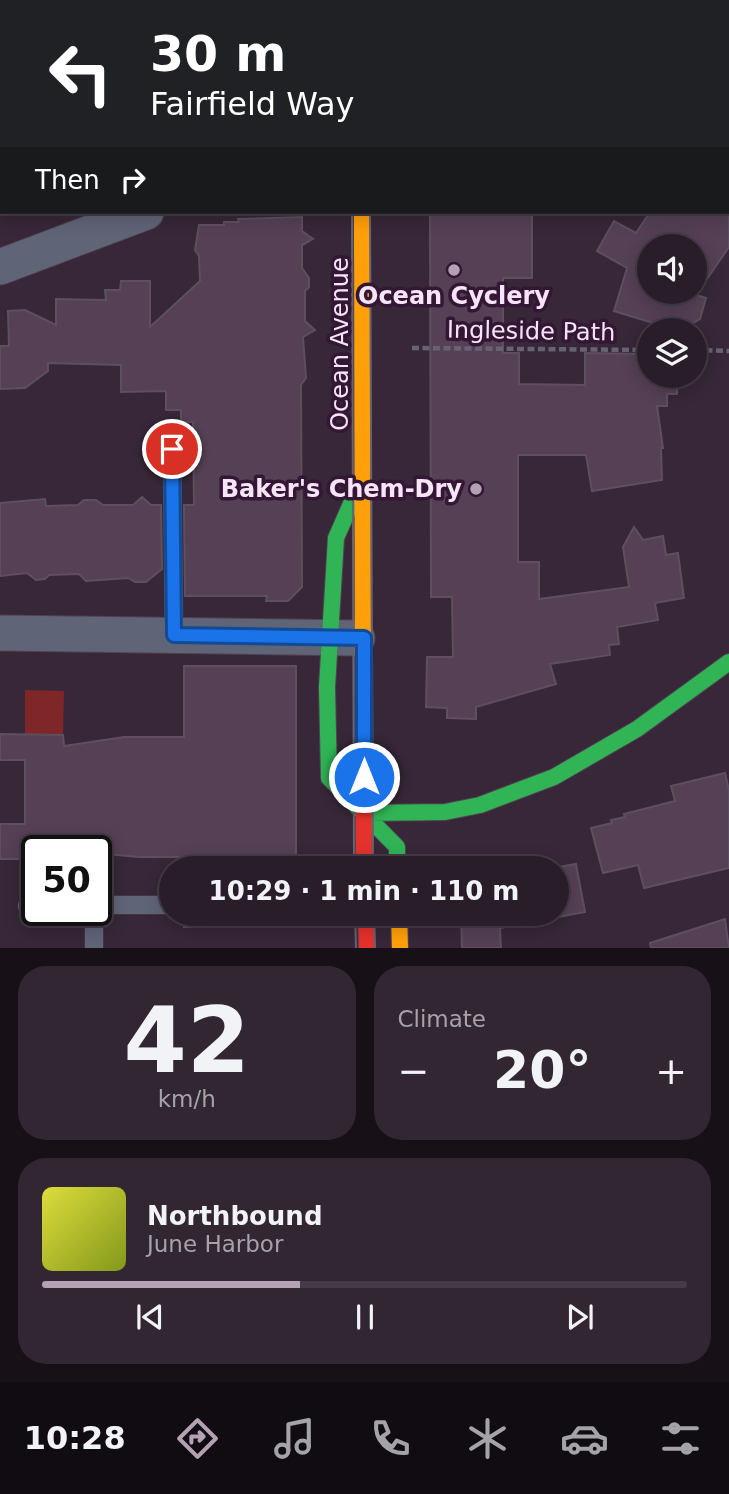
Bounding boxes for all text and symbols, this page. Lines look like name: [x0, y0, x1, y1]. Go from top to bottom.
text: 30 m: [150, 26, 286, 83]
icon: left: [35, 28, 126, 119]
text: Fairfield Way: [150, 85, 354, 123]
icon: right: [114, 161, 152, 199]
text: Then: [35, 165, 100, 195]
map controls: [637, 234, 707, 388]
button: sound: [637, 234, 707, 304]
street label: Ocean Avenue: [326, 257, 354, 431]
marker: Ocean Cyclery: [446, 262, 462, 278]
place label: Ocean Cyclery: [358, 282, 550, 310]
street label: Ingleside Path: [447, 316, 615, 346]
button: layers: [637, 318, 707, 388]
pin: [142, 419, 202, 479]
icon: arrive: [153, 430, 191, 468]
place label: Baker's Chem-Dry: [221, 475, 462, 503]
marker: Baker's Chem-Dry: [468, 481, 484, 497]
position arrow: [327, 740, 401, 814]
speed limit sign: 50: [21, 835, 112, 926]
text: 10:29 · 1 min · 110 m: [209, 876, 519, 906]
text: 42: [123, 988, 250, 1093]
text: Climate: [398, 1006, 486, 1032]
text: 20°: [493, 1040, 591, 1100]
text: −: [398, 1049, 429, 1093]
text: +: [655, 1049, 687, 1093]
text: km/h: [158, 1086, 216, 1112]
text: Northbound: [147, 1201, 323, 1231]
text: June Harbor: [147, 1231, 283, 1257]
icon: previous: [131, 1298, 169, 1336]
icon: pause: [346, 1298, 384, 1336]
icon: next: [561, 1298, 599, 1336]
icon: directions: [173, 1414, 222, 1463]
icon: music: [270, 1414, 319, 1463]
icon: phone: [366, 1414, 415, 1463]
icon: climate: [463, 1414, 512, 1463]
icon: car: [560, 1414, 609, 1463]
icon: filters: [656, 1414, 705, 1463]
text: 10:28: [24, 1419, 126, 1457]

